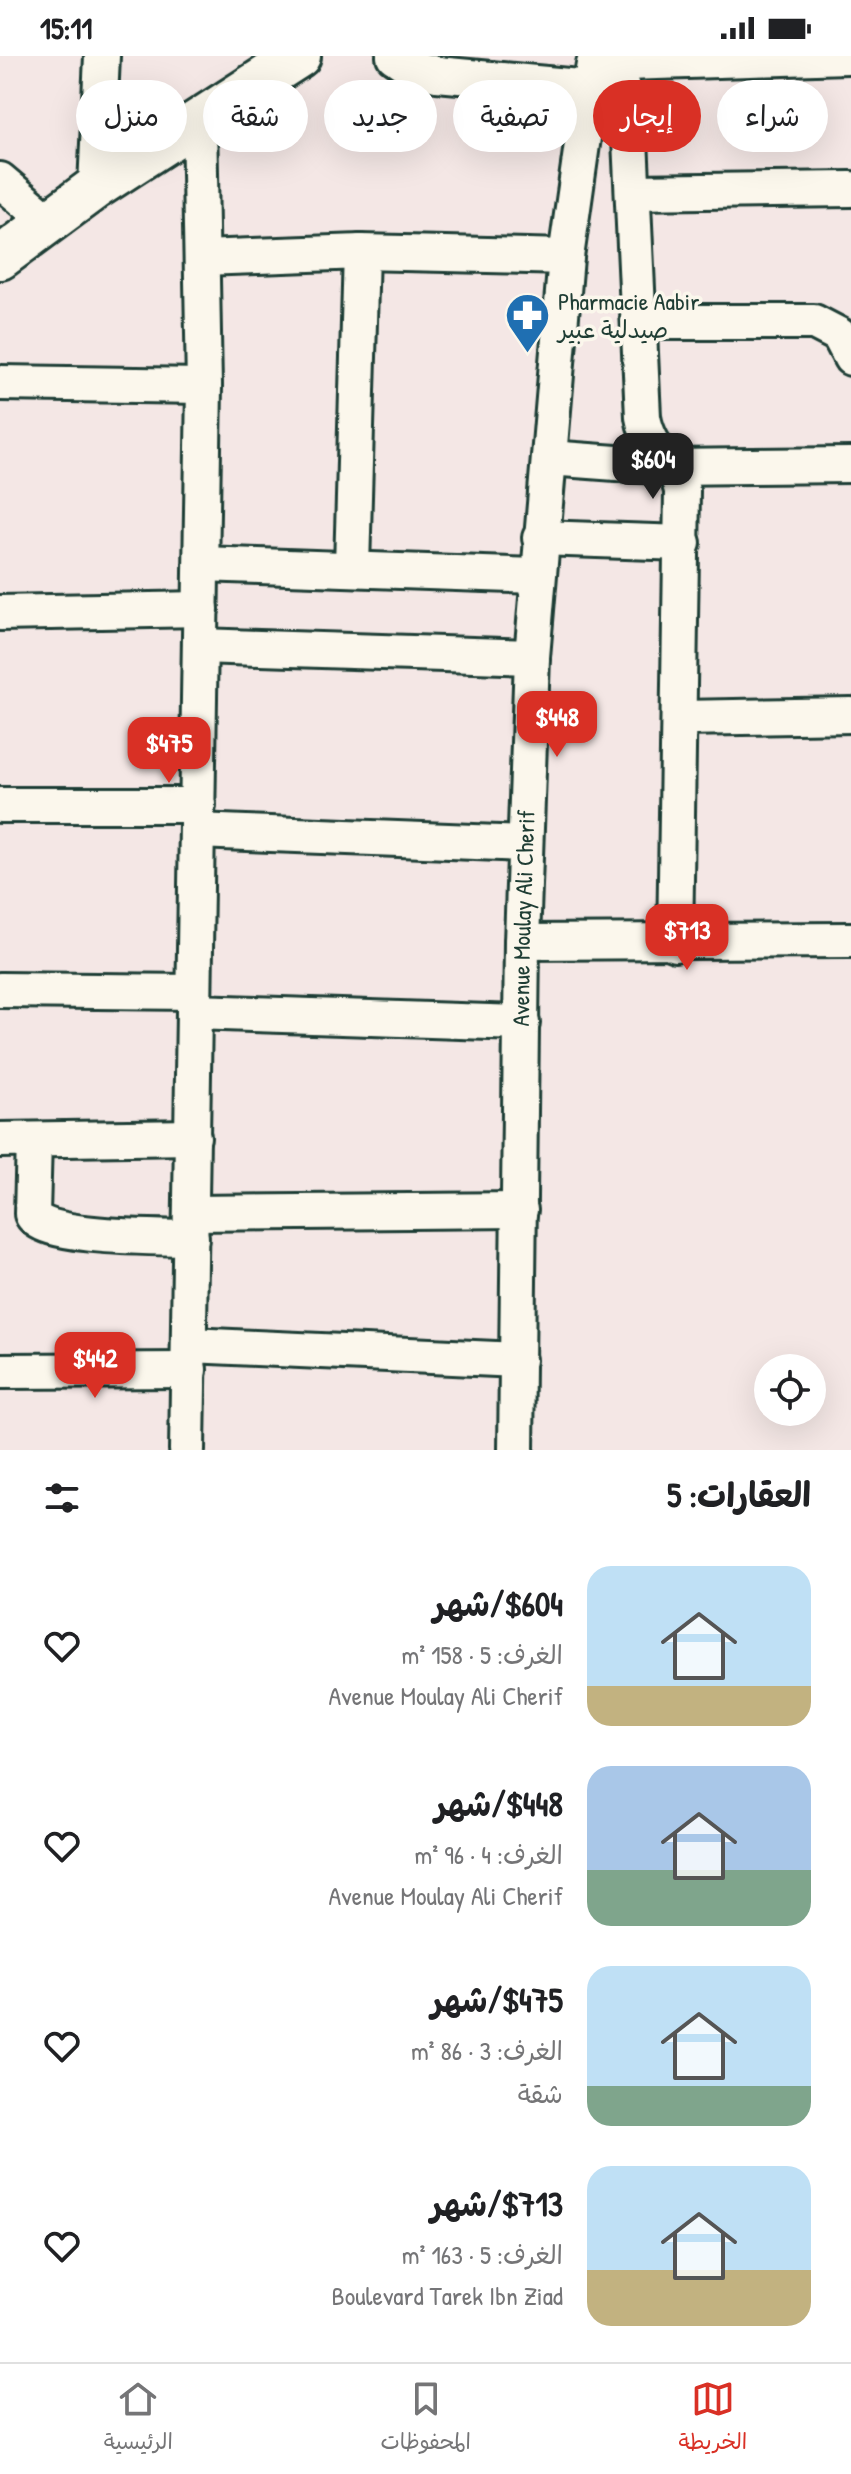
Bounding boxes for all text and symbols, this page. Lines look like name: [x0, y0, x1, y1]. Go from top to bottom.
text: 15:11: [40, 8, 92, 48]
chip: منزل: [76, 80, 187, 152]
chip: شقة: [203, 80, 308, 152]
chip: جديد: [324, 80, 437, 152]
chip: تصفية: [453, 80, 577, 152]
chip: إيجار: [593, 80, 701, 152]
chip: شراء: [717, 80, 828, 152]
place label: Pharmacie Aabir صيدلية عبير: [556, 285, 699, 345]
pharmacy icon: Pharmacie Aabir صيدلية عبير: [503, 292, 551, 355]
pin: $604: [606, 433, 700, 501]
text: $604: [631, 441, 675, 476]
pin: $448: [510, 691, 604, 759]
text: $448: [535, 699, 579, 734]
pin: $475: [122, 717, 216, 785]
text: $475: [146, 725, 192, 760]
street label: Avenue Moulay Ali Cherif: [504, 809, 542, 1027]
pin: $713: [640, 904, 734, 972]
text: $713: [663, 912, 711, 947]
pin: $442: [48, 1332, 142, 1400]
text: $442: [73, 1340, 117, 1375]
map controls: [754, 1354, 826, 1426]
button: locate: [754, 1354, 826, 1426]
text: العقارات: 5: [667, 1472, 811, 1518]
icon: filters: [40, 1476, 84, 1520]
text: $604/شهر: [433, 1581, 563, 1627]
icon: home: [651, 1598, 747, 1694]
icon: heart: [40, 1624, 84, 1668]
text: الغرف: 5 · 158 m²: [402, 1637, 563, 1672]
text: Avenue Moulay Ali Cherif: [329, 1678, 563, 1713]
text: $448/شهر: [435, 1781, 563, 1827]
icon: home: [651, 1798, 747, 1894]
icon: heart: [40, 1824, 84, 1868]
text: الغرف: 4 · 96 m²: [415, 1837, 563, 1872]
text: Avenue Moulay Ali Cherif: [329, 1878, 563, 1913]
text: $475/شهر: [431, 1977, 563, 2023]
icon: home: [651, 1998, 747, 2094]
icon: heart: [40, 2024, 84, 2068]
text: الغرف: 3 · 86 m²: [411, 2033, 563, 2068]
text: شقة: [518, 2076, 563, 2111]
text: $713/شهر: [430, 2181, 563, 2227]
icon: home: [651, 2198, 747, 2294]
icon: heart: [40, 2224, 84, 2268]
text: الغرف: 5 · 163 m²: [402, 2237, 563, 2272]
text: Boulevard Tarek Ibn Ziad: [332, 2278, 563, 2313]
tab: الرئيسية: [104, 2377, 173, 2461]
tab: المحفوظات: [380, 2377, 471, 2461]
tab: الخريطة: [679, 2377, 747, 2461]

